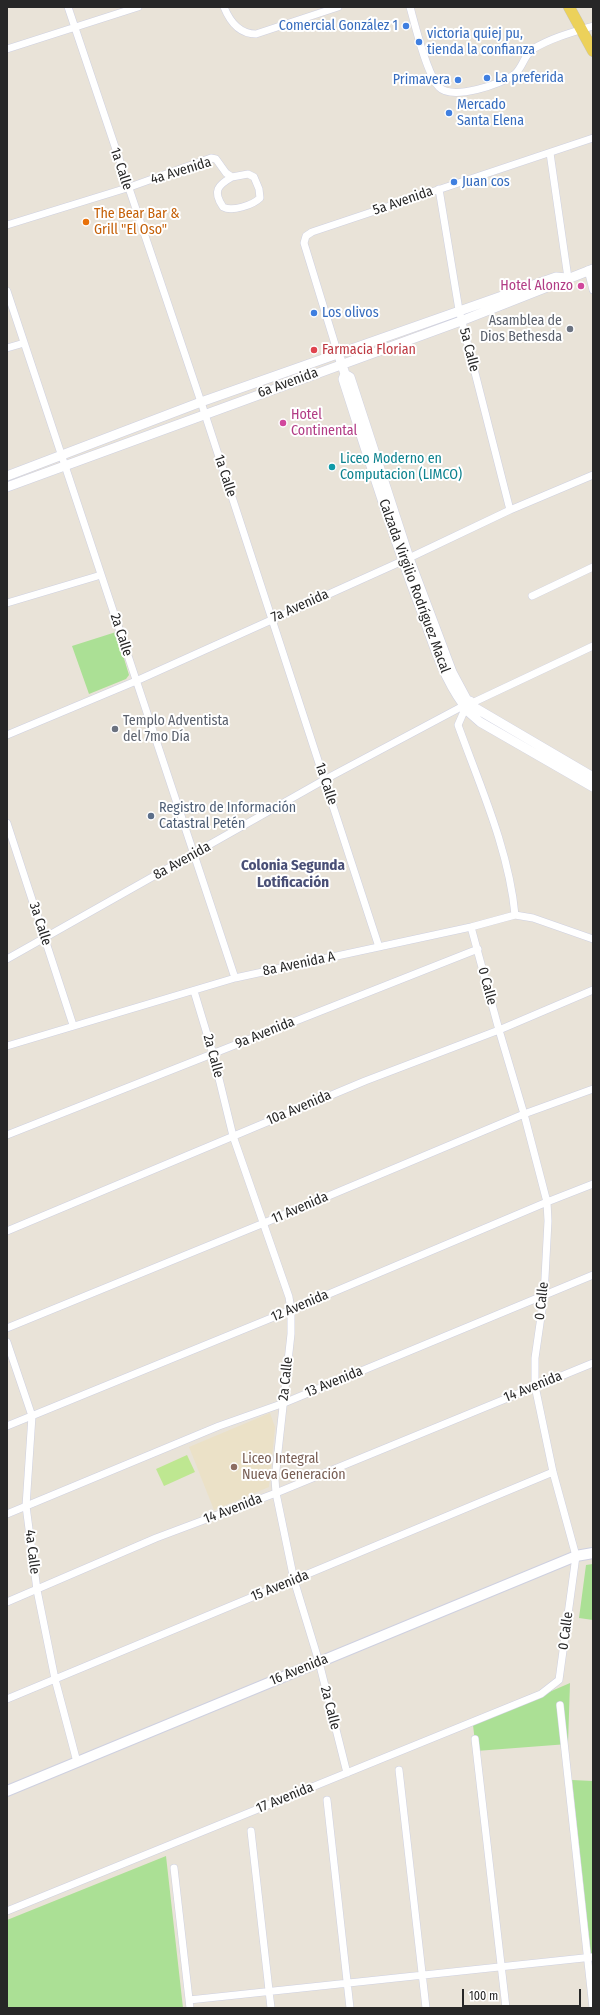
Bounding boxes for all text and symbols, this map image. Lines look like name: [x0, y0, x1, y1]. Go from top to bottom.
place label: Comercial González 1: [279, 18, 398, 34]
marker: Comercial González 1: [401, 21, 411, 31]
place label: victoria quiej pu, tienda la confianza: [427, 26, 535, 58]
marker: victoria quiej pu, tienda la confianza: [414, 37, 424, 47]
place label: La preferida: [495, 70, 564, 86]
place label: Primavera: [393, 72, 450, 88]
marker: La preferida: [482, 73, 492, 83]
marker: Primavera: [453, 75, 463, 85]
place label: Mercado Santa Elena: [457, 97, 524, 130]
marker: Mercado Santa Elena: [444, 108, 454, 118]
street label: 1a Calle: [106, 146, 136, 192]
street label: 4a Avenida: [149, 154, 213, 188]
place label: Juan cos: [462, 174, 510, 190]
marker: Juan cos: [449, 177, 459, 187]
street label: 5a Avenida: [371, 183, 435, 219]
place label: The Bear Bar & Grill "El Oso": [94, 206, 180, 238]
marker: The Bear Bar & Grill "El Oso": [81, 217, 91, 227]
place label: Hotel Alonzo: [500, 278, 573, 294]
marker: Hotel Alonzo: [576, 281, 586, 291]
place label: Los olivos: [322, 305, 379, 321]
marker: Los olivos: [309, 308, 319, 318]
place label: Asamblea de Dios Bethesda: [480, 313, 562, 346]
marker: Asamblea de Dios Bethesda: [565, 324, 575, 334]
street label: 5a Calle: [455, 326, 483, 374]
place label: Farmacia Florian: [322, 342, 416, 358]
marker: Farmacia Florian: [309, 345, 319, 355]
street label: 6a Avenida: [256, 364, 320, 402]
place label: Hotel Continental: [291, 407, 357, 440]
marker: Hotel Continental: [278, 418, 288, 428]
place label: Liceo Moderno en Computacion (LIMCO): [340, 451, 462, 484]
street label: 1a Calle: [210, 453, 240, 499]
marker: Liceo Moderno en Computacion (LIMCO): [327, 462, 337, 472]
street label: Calzada Virgilio Rodríguez Macal: [375, 497, 453, 675]
street label: 7a Avenida: [269, 586, 331, 626]
street label: 2a Calle: [106, 611, 136, 659]
place label: Templo Adventista del 7mo Día: [123, 713, 229, 746]
marker: Templo Adventista del 7mo Día: [110, 724, 120, 734]
street label: 1a Calle: [311, 761, 341, 807]
place label: Registro de Información Catastral Petén: [159, 800, 296, 832]
marker: Registro de Información Catastral Petén: [146, 811, 156, 821]
street label: 8a Avenida: [150, 838, 214, 884]
district label: Colonia Segunda Lotificación: [241, 857, 345, 892]
street label: 3a Calle: [25, 900, 55, 948]
street label: 8a Avenida A: [261, 948, 337, 980]
street label: 0 Calle: [474, 965, 500, 1007]
street label: 9a Avenida: [233, 1013, 297, 1053]
street label: 2a Calle: [199, 1033, 227, 1079]
street label: 10a Avenida: [264, 1087, 334, 1129]
street label: 11 Avenida: [269, 1189, 331, 1227]
street label: 0 Calle: [532, 1281, 552, 1321]
street label: 12 Avenida: [269, 1286, 331, 1326]
street label: 2a Calle: [275, 1356, 297, 1402]
street label: 13 Avenida: [303, 1363, 365, 1401]
street label: 14 Avenida: [501, 1368, 565, 1406]
place label: Liceo Integral Nueva Generación: [242, 1451, 346, 1484]
marker: Liceo Integral Nueva Generación: [229, 1462, 239, 1472]
street label: 14 Avenida: [201, 1490, 265, 1528]
street label: 4a Calle: [21, 1529, 43, 1575]
street label: 15 Avenida: [249, 1567, 311, 1605]
street label: 0 Calle: [555, 1611, 577, 1651]
street label: 16 Avenida: [267, 1651, 331, 1689]
street label: 2a Calle: [317, 1685, 343, 1731]
street label: 17 Avenida: [254, 1779, 316, 1817]
scale bar: [464, 1981, 583, 2007]
text: 100 m: [469, 1989, 498, 2003]

